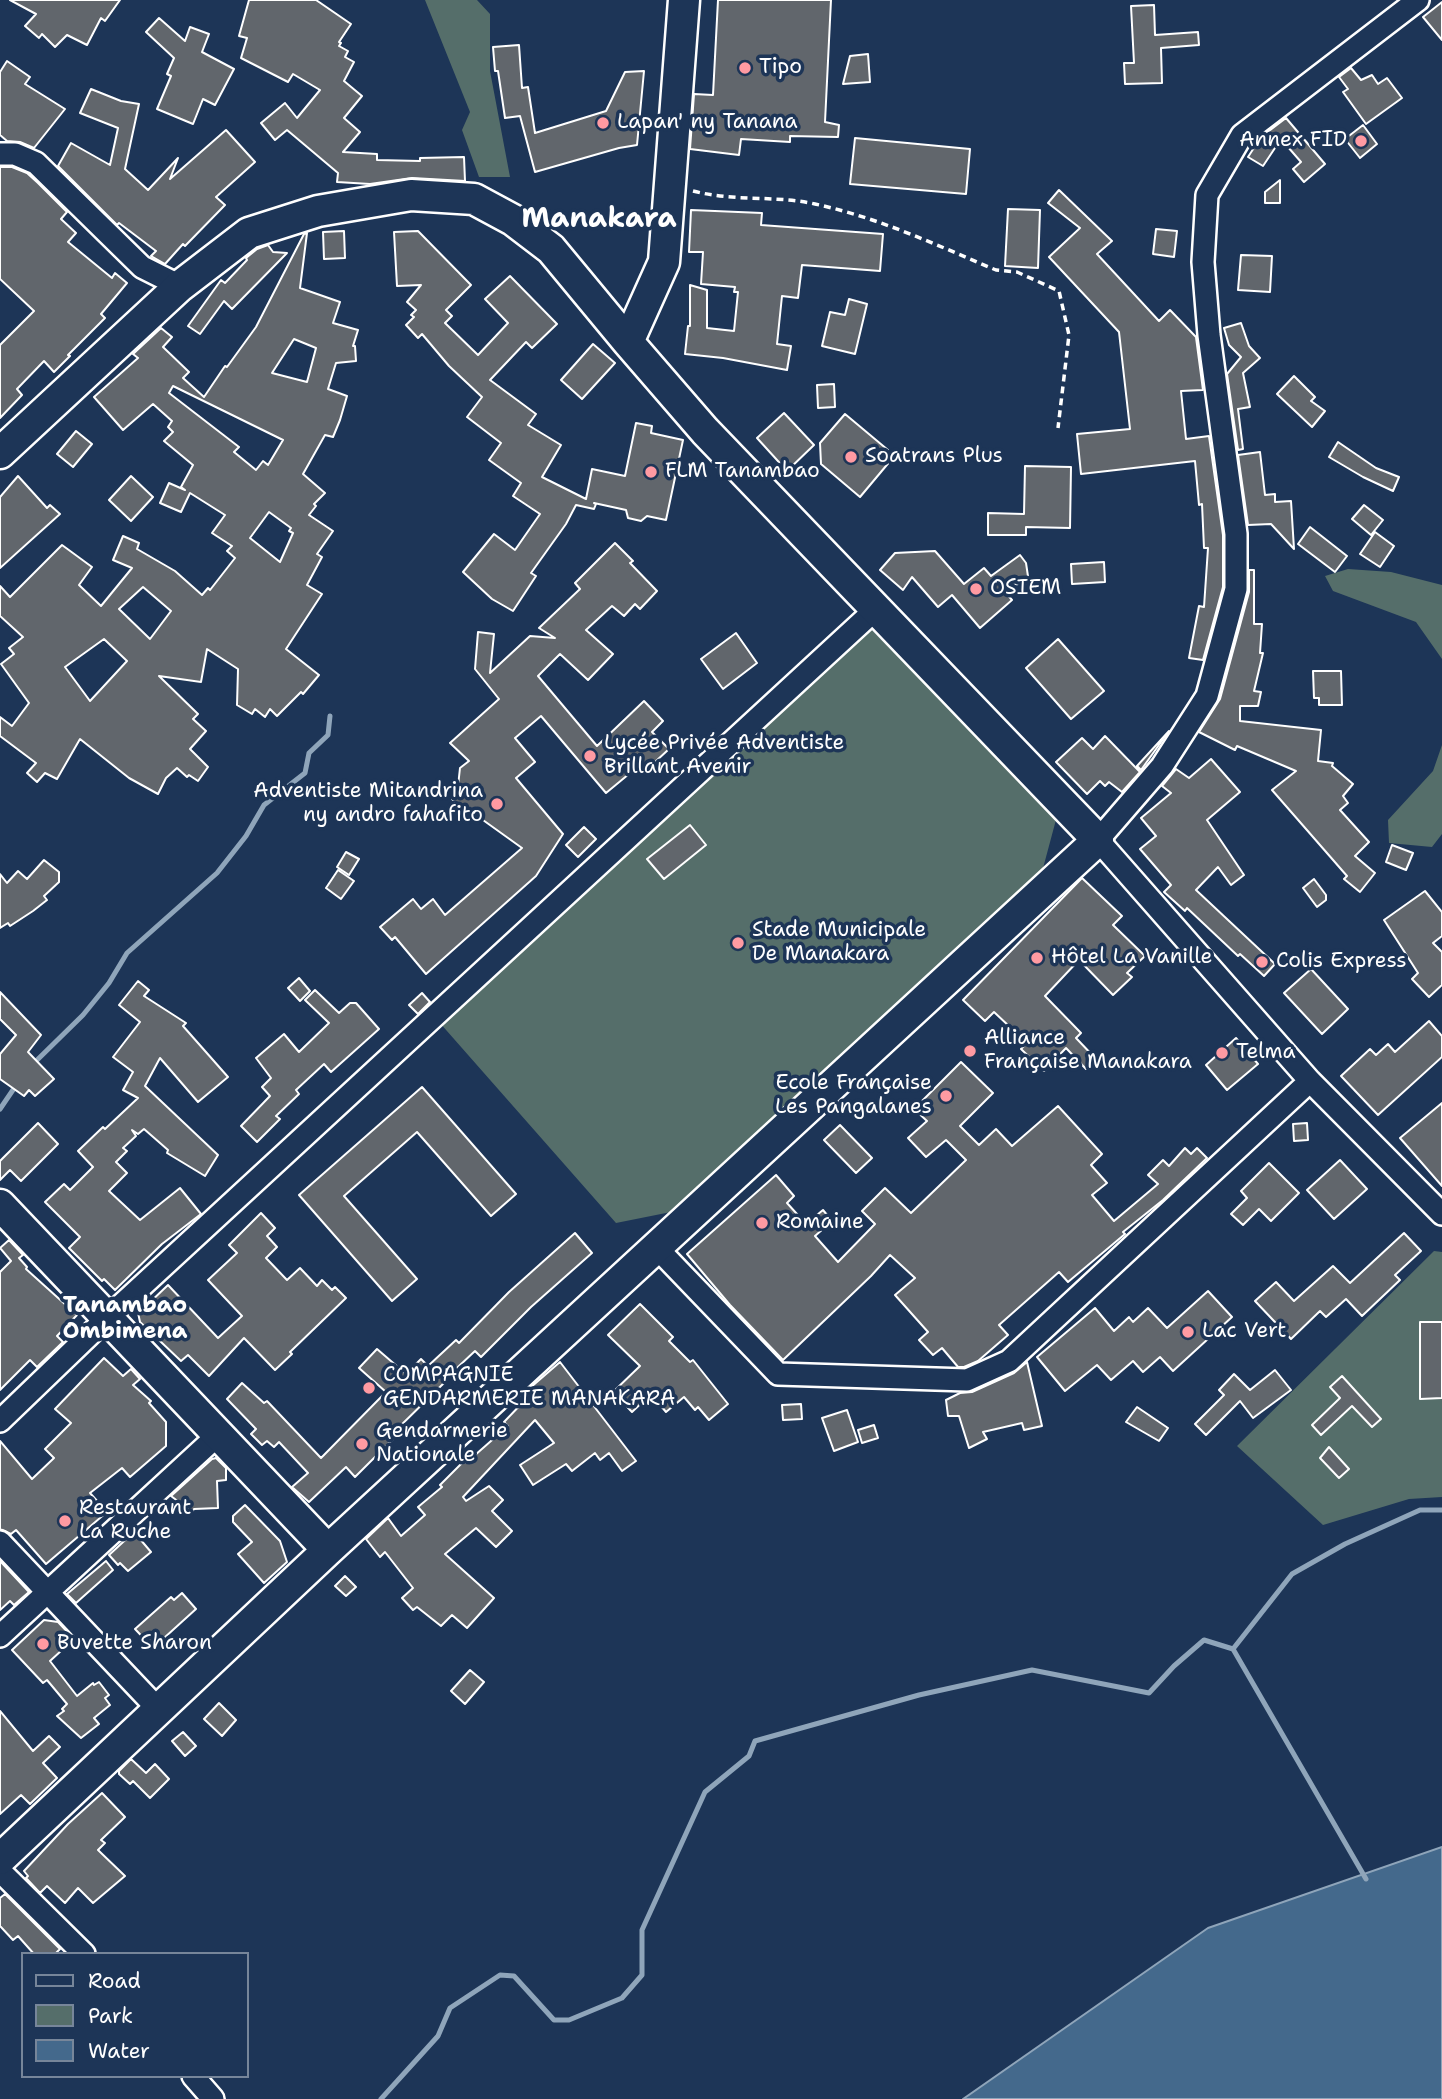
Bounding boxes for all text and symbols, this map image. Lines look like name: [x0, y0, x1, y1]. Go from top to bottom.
place label: Tipo: [759, 55, 802, 81]
marker: Tipo: [737, 60, 753, 76]
place label: Lapan' ny Tanana: [617, 110, 798, 136]
marker: Lapan' ny Tanana: [595, 115, 611, 131]
place label: Annex FID: [1239, 128, 1347, 154]
marker: Annex FID: [1353, 133, 1369, 149]
district label: Manakara: [521, 203, 677, 237]
place label: Soatrans Plus: [865, 444, 1003, 470]
marker: Soatrans Plus: [843, 449, 859, 465]
place label: FLM Tanambao: [665, 459, 820, 485]
marker: FLM Tanambao: [643, 464, 659, 480]
place label: OSIEM: [990, 576, 1061, 602]
marker: OSIEM: [968, 581, 984, 597]
place label: Lycée Privée Adventiste Brillant Avenir: [604, 731, 844, 781]
marker: Lycée Privée Adventiste Brillant Avenir: [582, 748, 598, 764]
place label: Adventiste Mitandrina ny andro fahafito: [253, 779, 483, 829]
marker: Adventiste Mitandrina ny andro fahafito: [489, 796, 505, 812]
place label: Stade Municipale De Manakara: [752, 918, 926, 968]
marker: Stade Municipale De Manakara: [730, 935, 746, 951]
place label: Hôtel La Vanille: [1051, 945, 1212, 971]
place label: Colis Express: [1276, 949, 1407, 975]
marker: Hôtel La Vanille: [1029, 950, 1045, 966]
marker: Colis Express: [1254, 954, 1270, 970]
place label: Alliance Française Manakara: [984, 1026, 1192, 1076]
place label: Telma: [1236, 1040, 1296, 1066]
marker: Alliance Française Manakara: [962, 1043, 978, 1059]
marker: Telma: [1214, 1045, 1230, 1061]
place label: Ecole Française Les Pangalanes: [775, 1071, 932, 1121]
marker: Ecole Française Les Pangalanes: [938, 1088, 954, 1104]
place label: Romaine: [776, 1210, 864, 1236]
marker: Romaine: [754, 1215, 770, 1231]
district label: Tanambao Ombimena: [62, 1292, 188, 1346]
place label: Lac Vert: [1202, 1319, 1286, 1345]
marker: Lac Vert: [1180, 1324, 1196, 1340]
place label: COMPAGNIE GENDARMERIE MANAKARA: [383, 1363, 675, 1413]
marker: COMPAGNIE GENDARMERIE MANAKARA: [361, 1380, 377, 1396]
place label: Gendarmerie Nationale: [376, 1419, 508, 1469]
marker: Gendarmerie Nationale: [354, 1436, 370, 1452]
place label: Restaurant La Ruche: [79, 1496, 191, 1546]
marker: Restaurant La Ruche: [57, 1513, 73, 1529]
place label: Buvette Sharon: [57, 1631, 212, 1657]
marker: Buvette Sharon: [35, 1636, 51, 1652]
legend: [21, 1952, 248, 2078]
text: Road: [88, 1967, 141, 1995]
text: Park: [88, 2002, 133, 2030]
text: Water: [88, 2037, 150, 2065]

